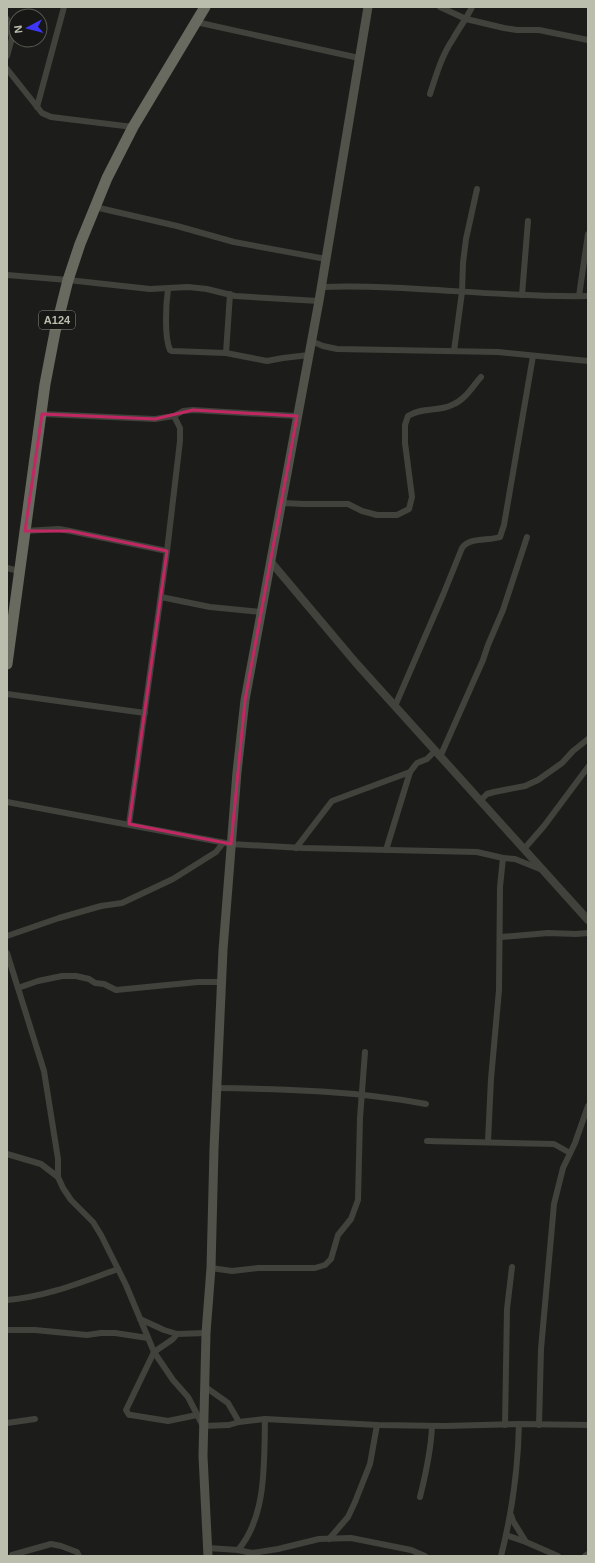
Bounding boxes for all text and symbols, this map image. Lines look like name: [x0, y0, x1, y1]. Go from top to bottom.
north arrow: [8, 8, 48, 48]
text: N: [12, 24, 25, 34]
road number: A124: [39, 311, 75, 329]

